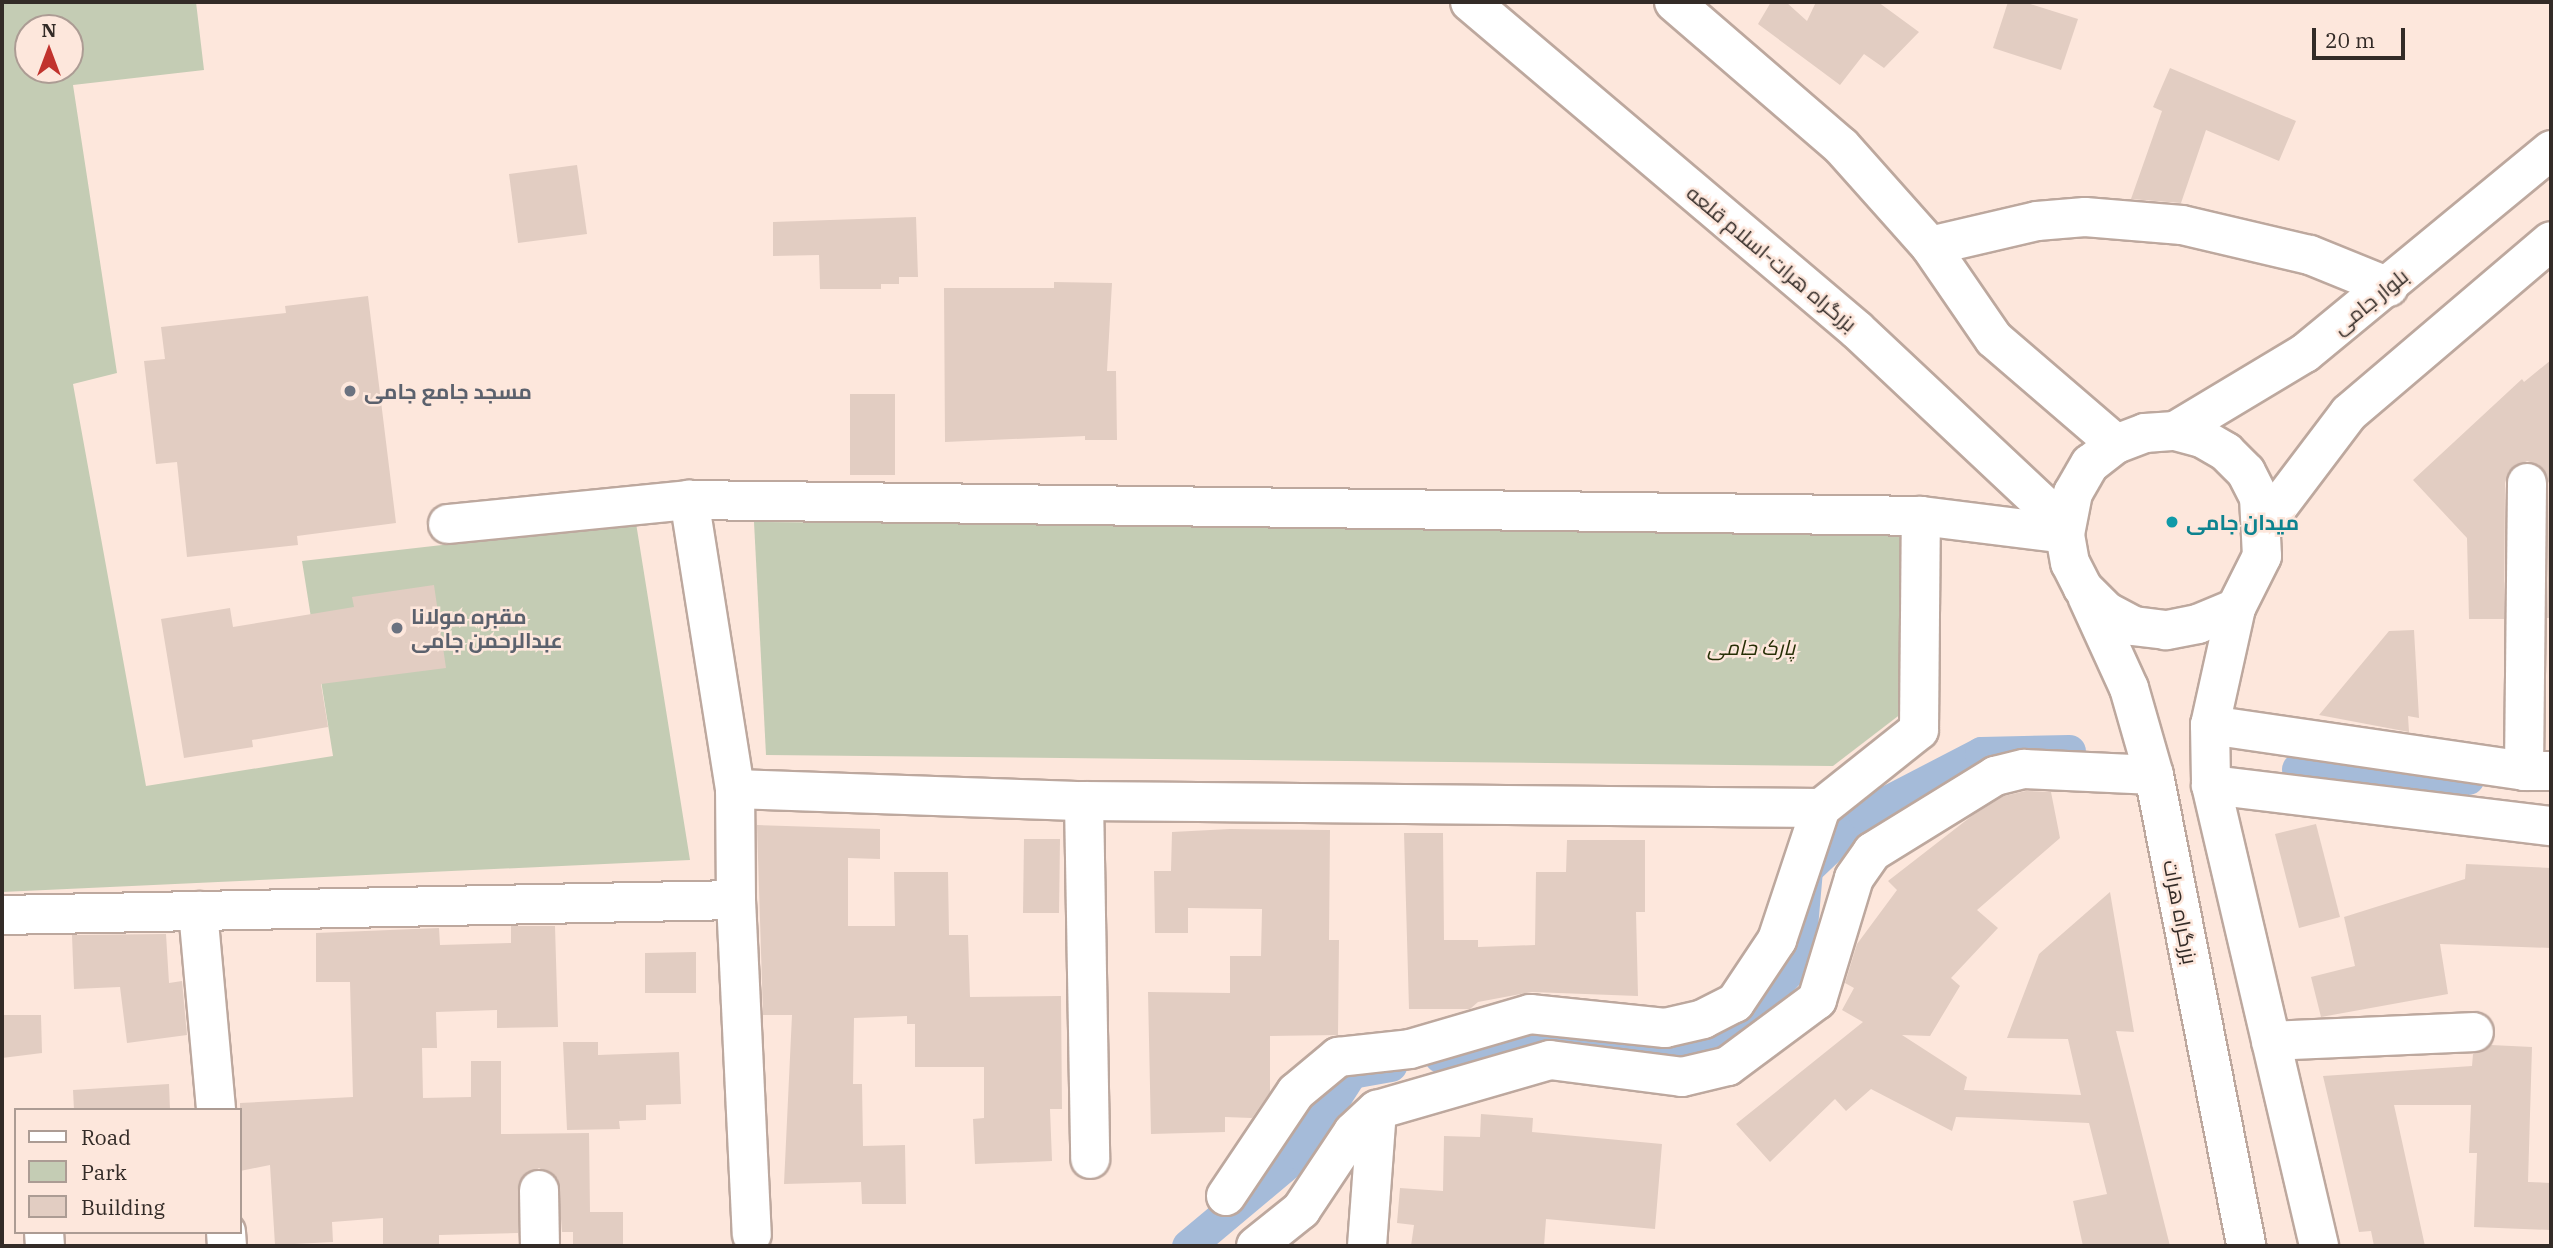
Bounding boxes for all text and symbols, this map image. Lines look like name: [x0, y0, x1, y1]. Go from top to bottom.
north arrow: [14, 14, 84, 84]
scale bar: [2315, 14, 2408, 58]
text: N: [41, 18, 57, 42]
text: 20 m: [2325, 26, 2375, 54]
street label: بزرگراه هرات-اسلام قلعه: [1682, 180, 1862, 336]
street label: بلوار جامی: [2327, 263, 2413, 339]
place label: مسجد جامع جامی: [364, 378, 532, 404]
marker: مسجد جامع جامی: [342, 383, 358, 399]
place label: میدان جامی: [2186, 509, 2299, 535]
marker: میدان جامی: [2164, 514, 2180, 530]
place label: مقبره مولانا عبدالرحمن جامی: [411, 603, 563, 653]
marker: مقبره مولانا عبدالرحمن جامی: [389, 620, 405, 636]
park label: پارک جامی: [1707, 634, 1795, 660]
street label: بزرگراه هرات: [2159, 858, 2203, 966]
legend: [14, 1108, 242, 1234]
text: Road: [81, 1123, 131, 1151]
text: Park: [81, 1158, 127, 1186]
text: Building: [81, 1193, 165, 1221]

